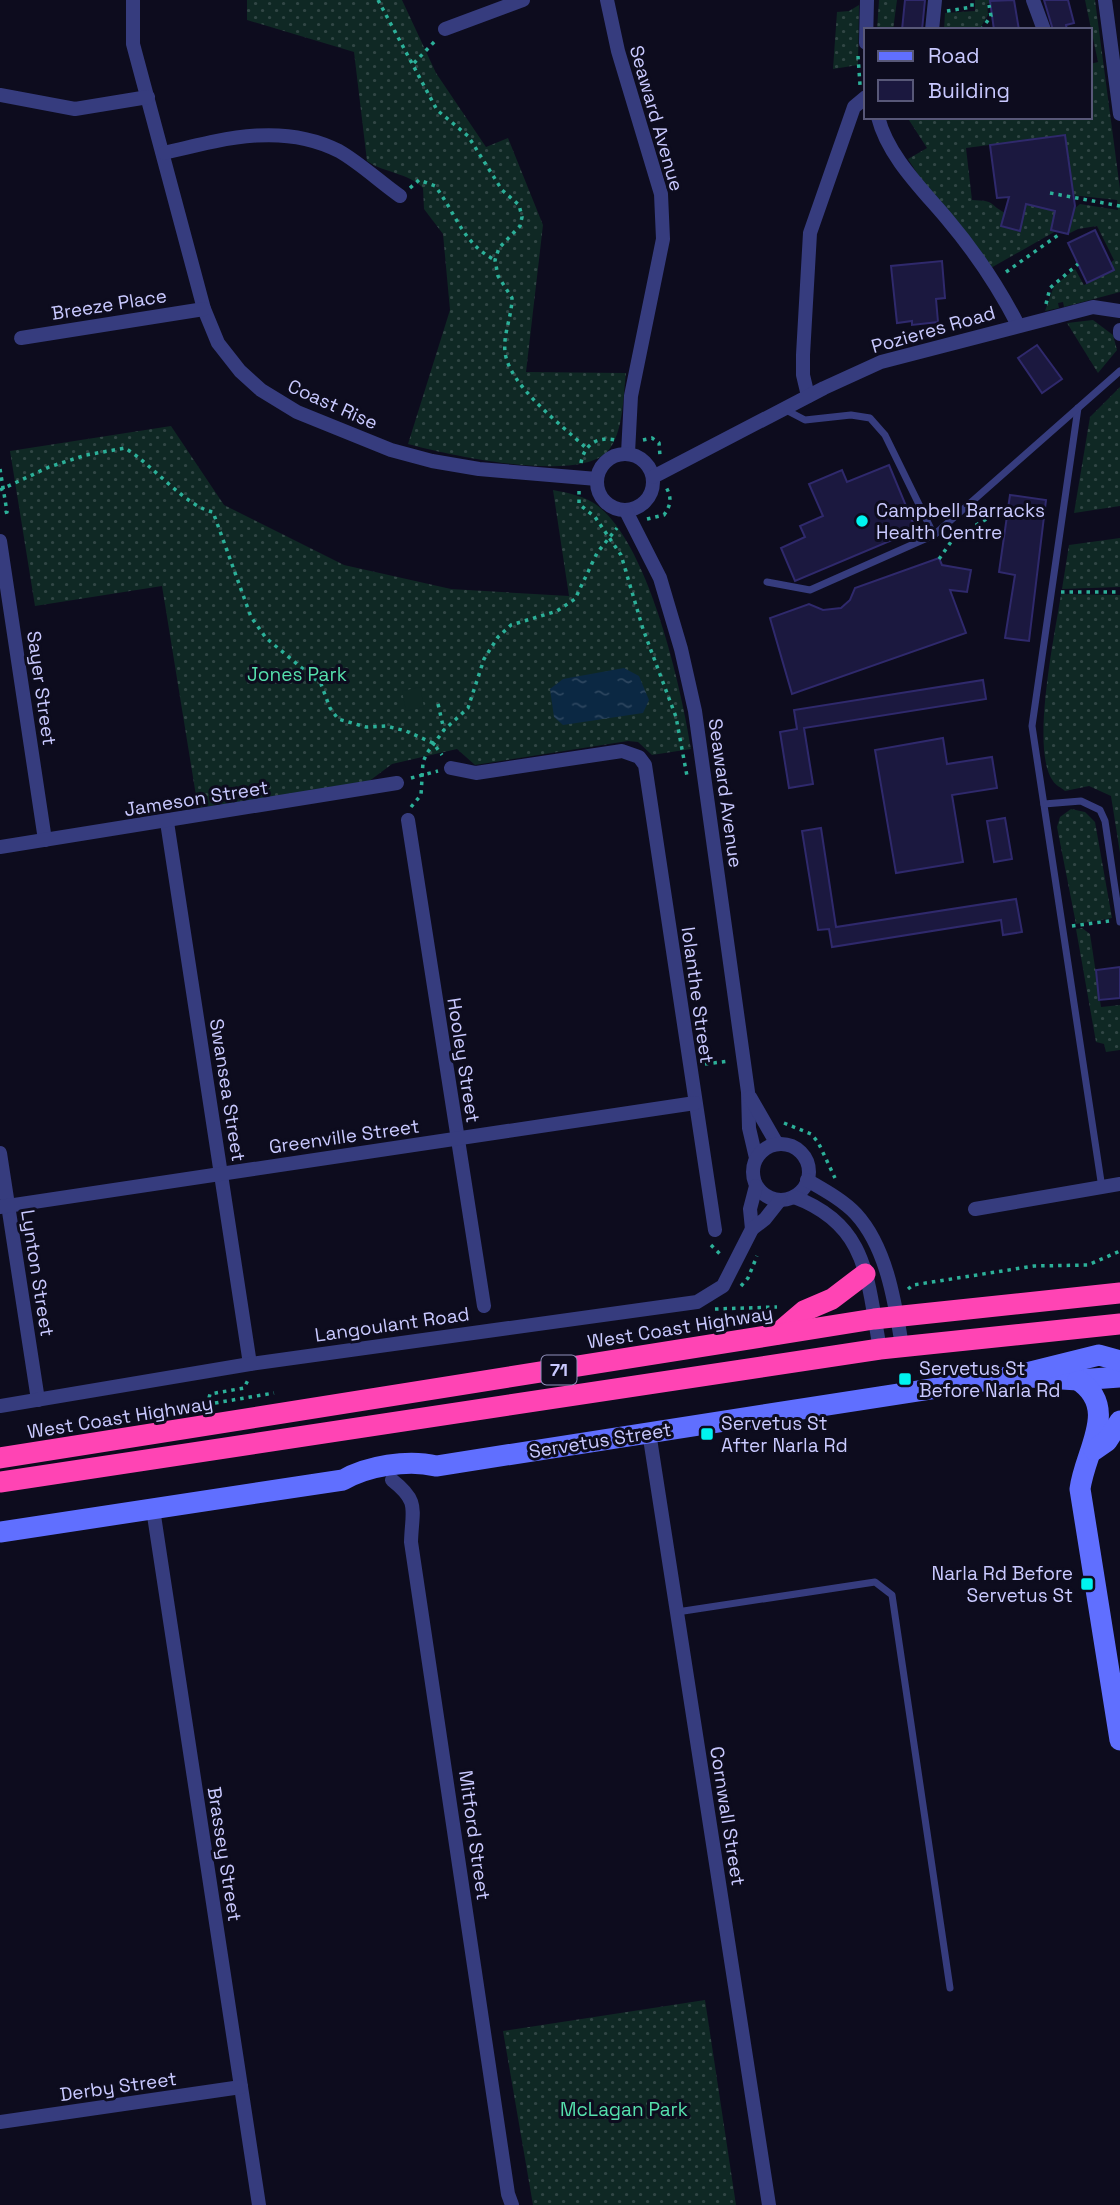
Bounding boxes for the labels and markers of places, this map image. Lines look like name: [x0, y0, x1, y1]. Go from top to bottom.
place label: Campbell Barracks Health Centre: [876, 498, 1045, 545]
marker: Campbell Barracks Health Centre: [854, 513, 870, 529]
place label: Servetus St Before Narla Rd: [919, 1356, 1060, 1403]
marker: Servetus St Before Narla Rd: [897, 1371, 913, 1387]
place label: Servetus St After Narla Rd: [721, 1411, 848, 1458]
marker: Servetus St After Narla Rd: [699, 1426, 715, 1442]
place label: Narla Rd Before Servetus St: [932, 1561, 1073, 1608]
marker: Narla Rd Before Servetus St: [1079, 1576, 1095, 1592]

